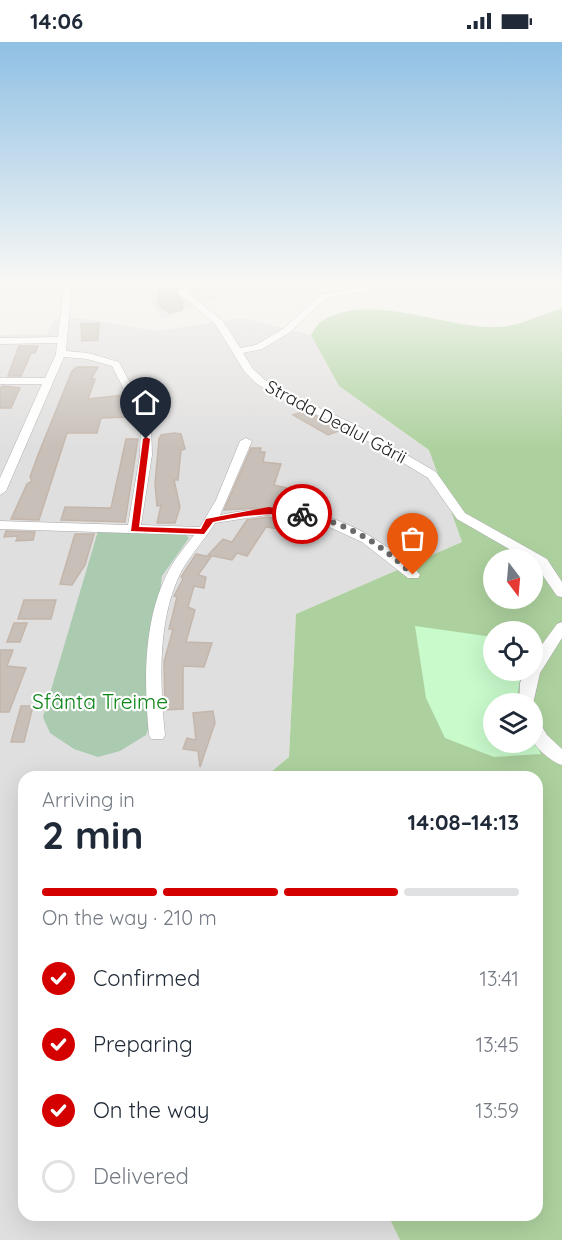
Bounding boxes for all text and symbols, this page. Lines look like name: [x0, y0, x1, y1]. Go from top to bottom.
text: 14:06: [30, 7, 83, 35]
street label: Strada Dealul Gării: [262, 375, 411, 468]
pin: [120, 377, 171, 439]
icon: home: [129, 386, 162, 419]
courier: [272, 484, 332, 544]
icon: bike: [286, 498, 319, 531]
pin: [387, 513, 438, 575]
icon: bag: [396, 522, 429, 555]
north arrow: [483, 549, 543, 609]
map controls: [483, 549, 543, 753]
button: locate: [483, 621, 543, 681]
park label: Sfânta Treime: [32, 688, 168, 714]
button: layers: [483, 693, 543, 753]
text: Arriving in: [42, 787, 135, 812]
text: 14:08–14:13: [408, 808, 519, 836]
text: 2 min: [42, 810, 144, 859]
text: On the way · 210 m: [42, 905, 217, 930]
icon: check: [42, 962, 75, 995]
text: Confirmed: [93, 964, 200, 992]
text: 13:41: [480, 966, 519, 991]
icon: check: [42, 1028, 75, 1061]
text: Preparing: [93, 1030, 193, 1058]
text: 13:45: [476, 1032, 519, 1057]
icon: check: [42, 1094, 75, 1127]
text: On the way: [93, 1096, 209, 1124]
text: 13:59: [475, 1098, 519, 1123]
text: Delivered: [93, 1162, 189, 1190]

